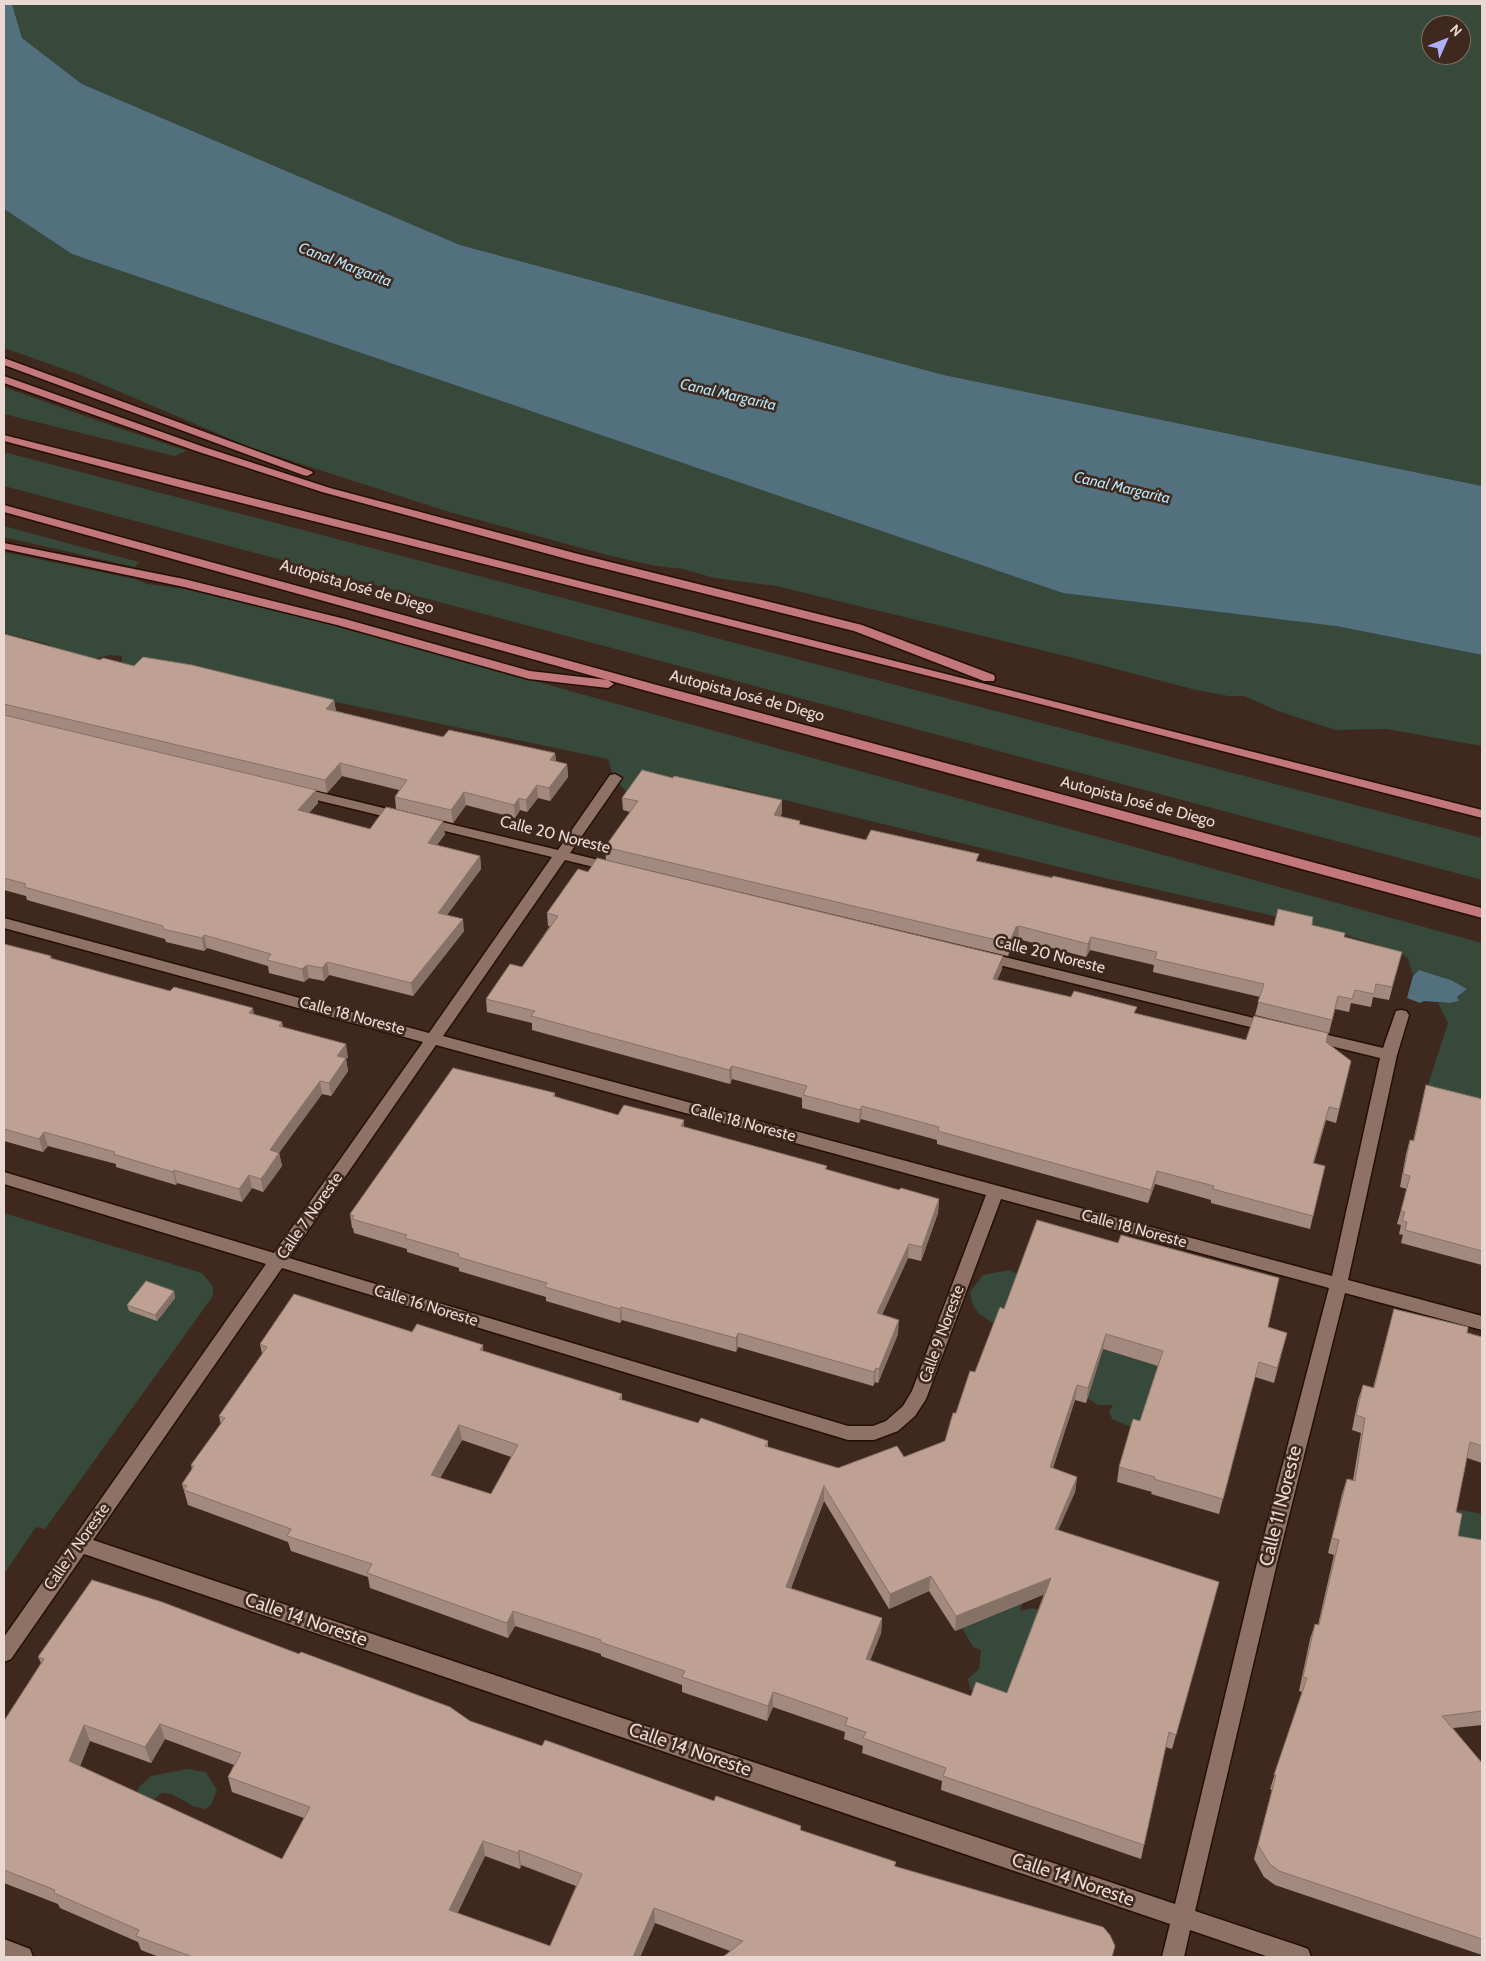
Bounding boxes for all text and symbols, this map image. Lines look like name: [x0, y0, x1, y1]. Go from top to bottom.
north arrow: [1421, 15, 1471, 65]
text: N: [1446, 20, 1466, 40]
water label: Canal Margarita: [296, 239, 394, 291]
water label: Canal Margarita: [678, 375, 778, 415]
water label: Canal Margarita: [1072, 468, 1172, 508]
street label: Autopista José de Diego: [278, 556, 436, 618]
street label: Autopista José de Diego: [668, 666, 826, 726]
street label: Autopista José de Diego: [1059, 772, 1217, 832]
street label: Calle 20 Noreste: [498, 812, 612, 858]
street label: Calle 20 Noreste: [993, 932, 1107, 978]
street label: Calle 18 Noreste: [297, 993, 407, 1039]
street label: Calle 18 Noreste: [688, 1100, 798, 1146]
street label: Calle 7 Noreste: [273, 1169, 347, 1263]
street label: Calle 18 Noreste: [1079, 1206, 1189, 1252]
street label: Calle 16 Noreste: [372, 1281, 480, 1331]
street label: Calle 9 Noreste: [915, 1283, 969, 1385]
street label: Calle 11 Noreste: [1255, 1443, 1307, 1569]
street label: Calle 7 Noreste: [40, 1500, 114, 1594]
street label: Calle 14 Noreste: [242, 1588, 370, 1652]
street label: Calle 14 Noreste: [626, 1718, 754, 1782]
street label: Calle 14 Noreste: [1009, 1848, 1137, 1912]

